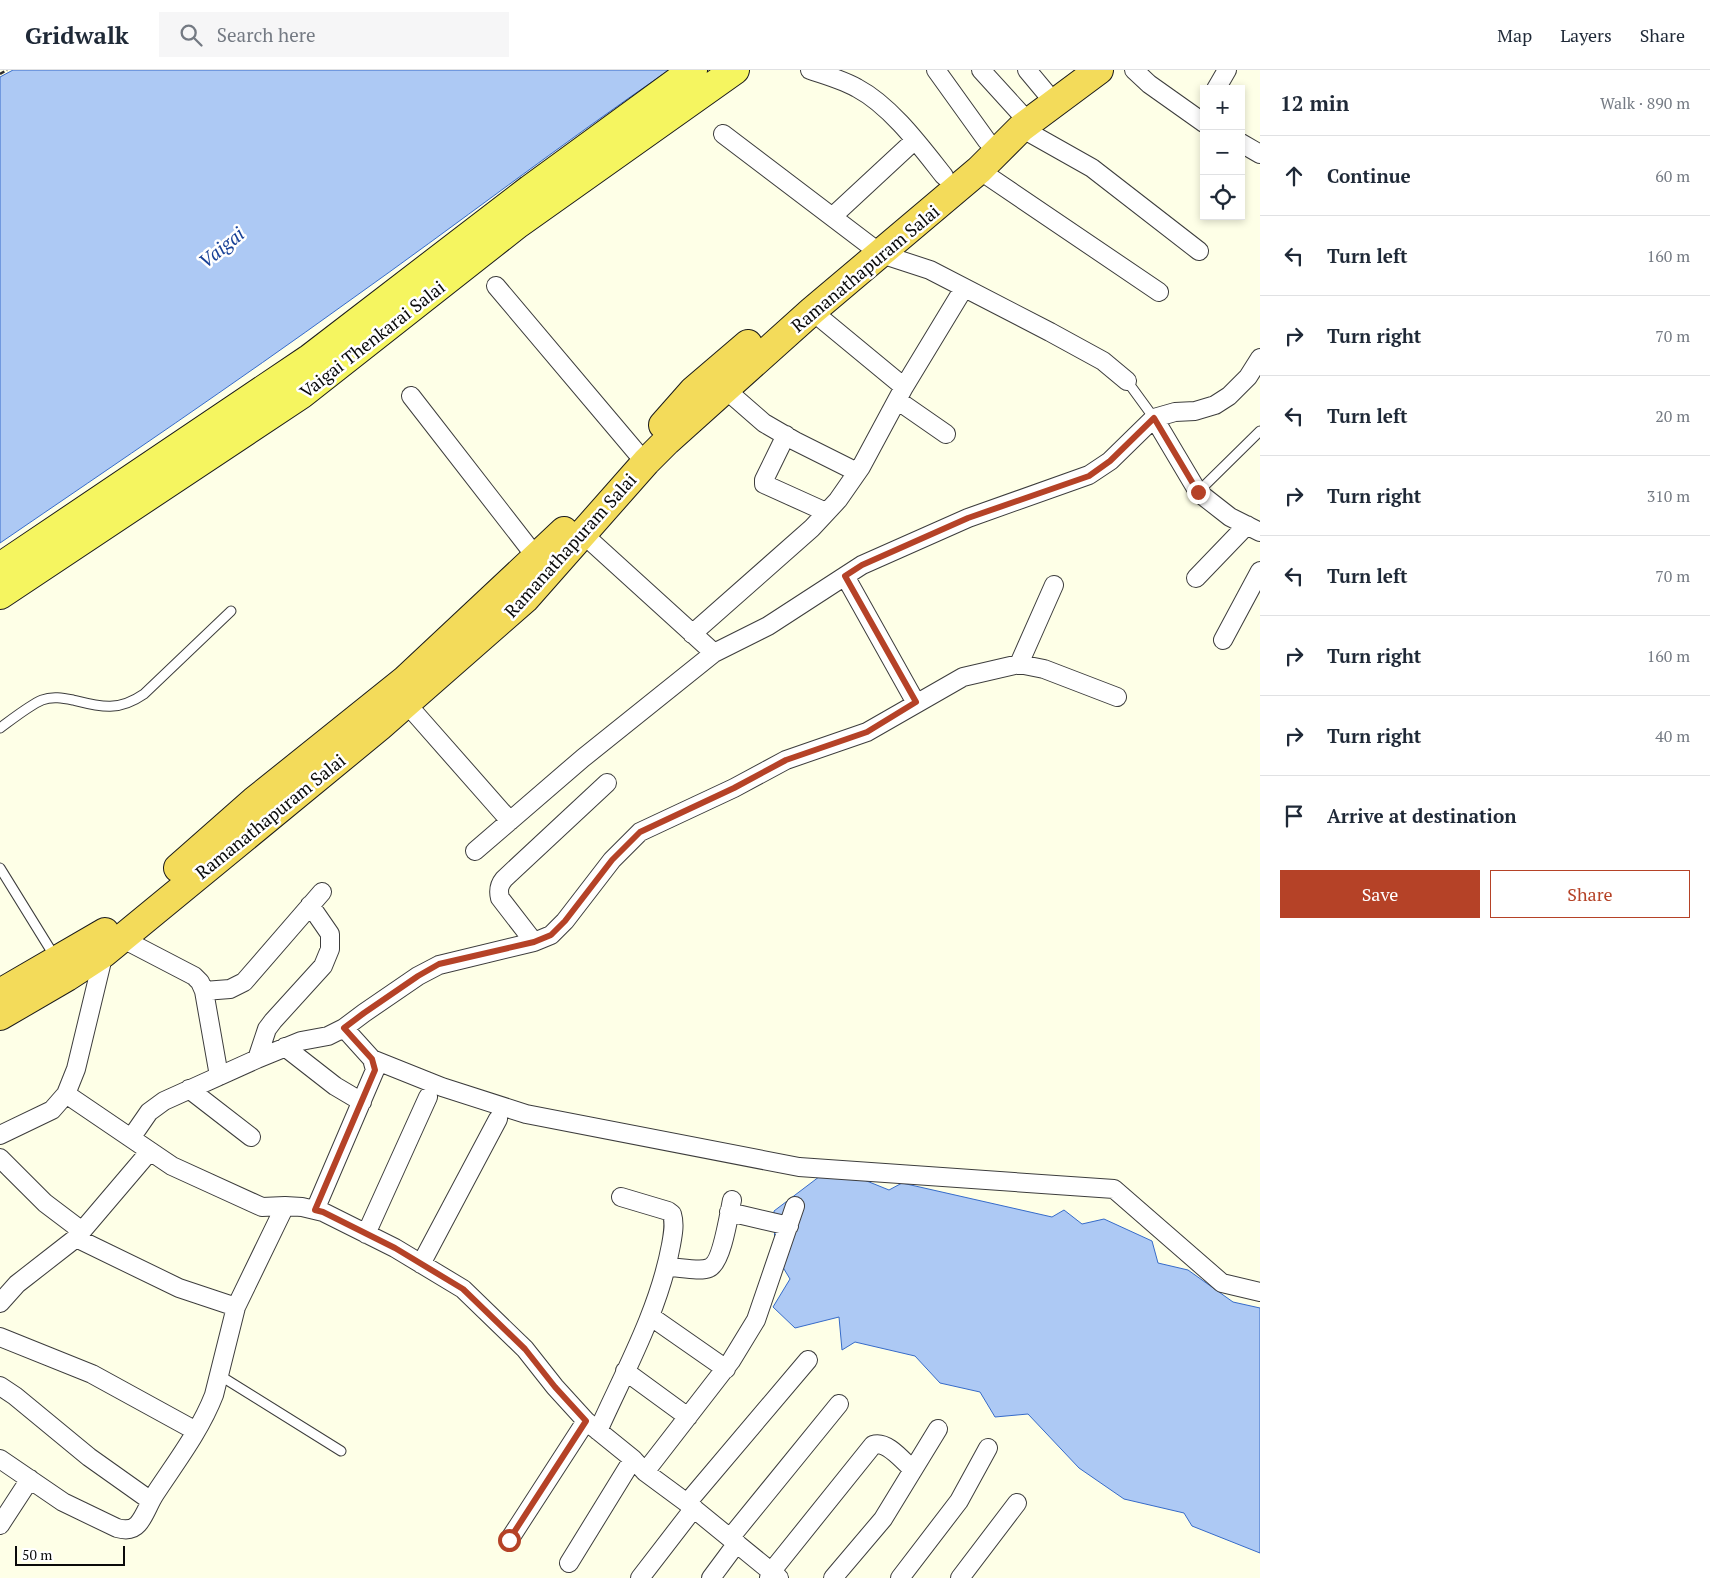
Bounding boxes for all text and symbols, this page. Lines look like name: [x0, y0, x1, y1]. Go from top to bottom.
search box: [159, 12, 509, 57]
text: Gridwalk: [25, 19, 129, 51]
icon: search: [177, 21, 205, 49]
text: Search here: [217, 22, 316, 47]
text: Map: [1497, 23, 1532, 47]
text: Layers: [1560, 23, 1612, 47]
text: Share: [1640, 23, 1685, 47]
map controls: [1200, 85, 1245, 220]
button: +: [1200, 85, 1245, 130]
text: 12 min: [1280, 89, 1349, 117]
text: Walk · 890 m: [1600, 92, 1690, 114]
button: −: [1200, 130, 1245, 175]
icon: ahead: [1280, 162, 1308, 190]
text: Continue: [1327, 163, 1411, 188]
text: 60 m: [1655, 165, 1690, 187]
button: locate: [1200, 175, 1245, 220]
street label: Ramanathapuram Salai: [786, 199, 944, 337]
water label: Vaigai: [193, 220, 250, 273]
icon: left: [1280, 242, 1308, 270]
text: Turn left: [1327, 243, 1408, 268]
text: 160 m: [1647, 245, 1690, 267]
street label: Vaigai Thenkarai Salai: [294, 275, 450, 403]
icon: right: [1280, 322, 1308, 350]
text: Turn right: [1327, 323, 1421, 348]
text: 70 m: [1655, 325, 1690, 347]
icon: left: [1280, 402, 1308, 430]
text: Turn left: [1327, 403, 1408, 428]
text: 20 m: [1655, 405, 1690, 427]
street label: Ramanathapuram Salai: [499, 468, 641, 622]
route end: [1187, 481, 1210, 504]
icon: right: [1280, 482, 1308, 510]
text: Turn right: [1327, 483, 1421, 508]
text: 310 m: [1647, 485, 1690, 507]
icon: left: [1280, 562, 1308, 590]
text: Turn left: [1327, 563, 1408, 588]
text: 70 m: [1655, 565, 1690, 587]
icon: right: [1280, 642, 1308, 670]
text: Turn right: [1327, 643, 1421, 668]
text: 160 m: [1647, 645, 1690, 667]
icon: right: [1280, 722, 1308, 750]
text: Turn right: [1327, 723, 1421, 748]
text: 40 m: [1655, 725, 1690, 747]
street label: Ramanathapuram Salai: [190, 748, 350, 884]
icon: arrive: [1280, 802, 1308, 830]
text: Arrive at destination: [1327, 803, 1516, 828]
button: Save: [1280, 870, 1480, 918]
button: Share: [1490, 870, 1690, 918]
route start: [498, 1529, 521, 1552]
scale bar: [15, 1543, 125, 1566]
text: 50 m: [22, 1545, 52, 1564]

